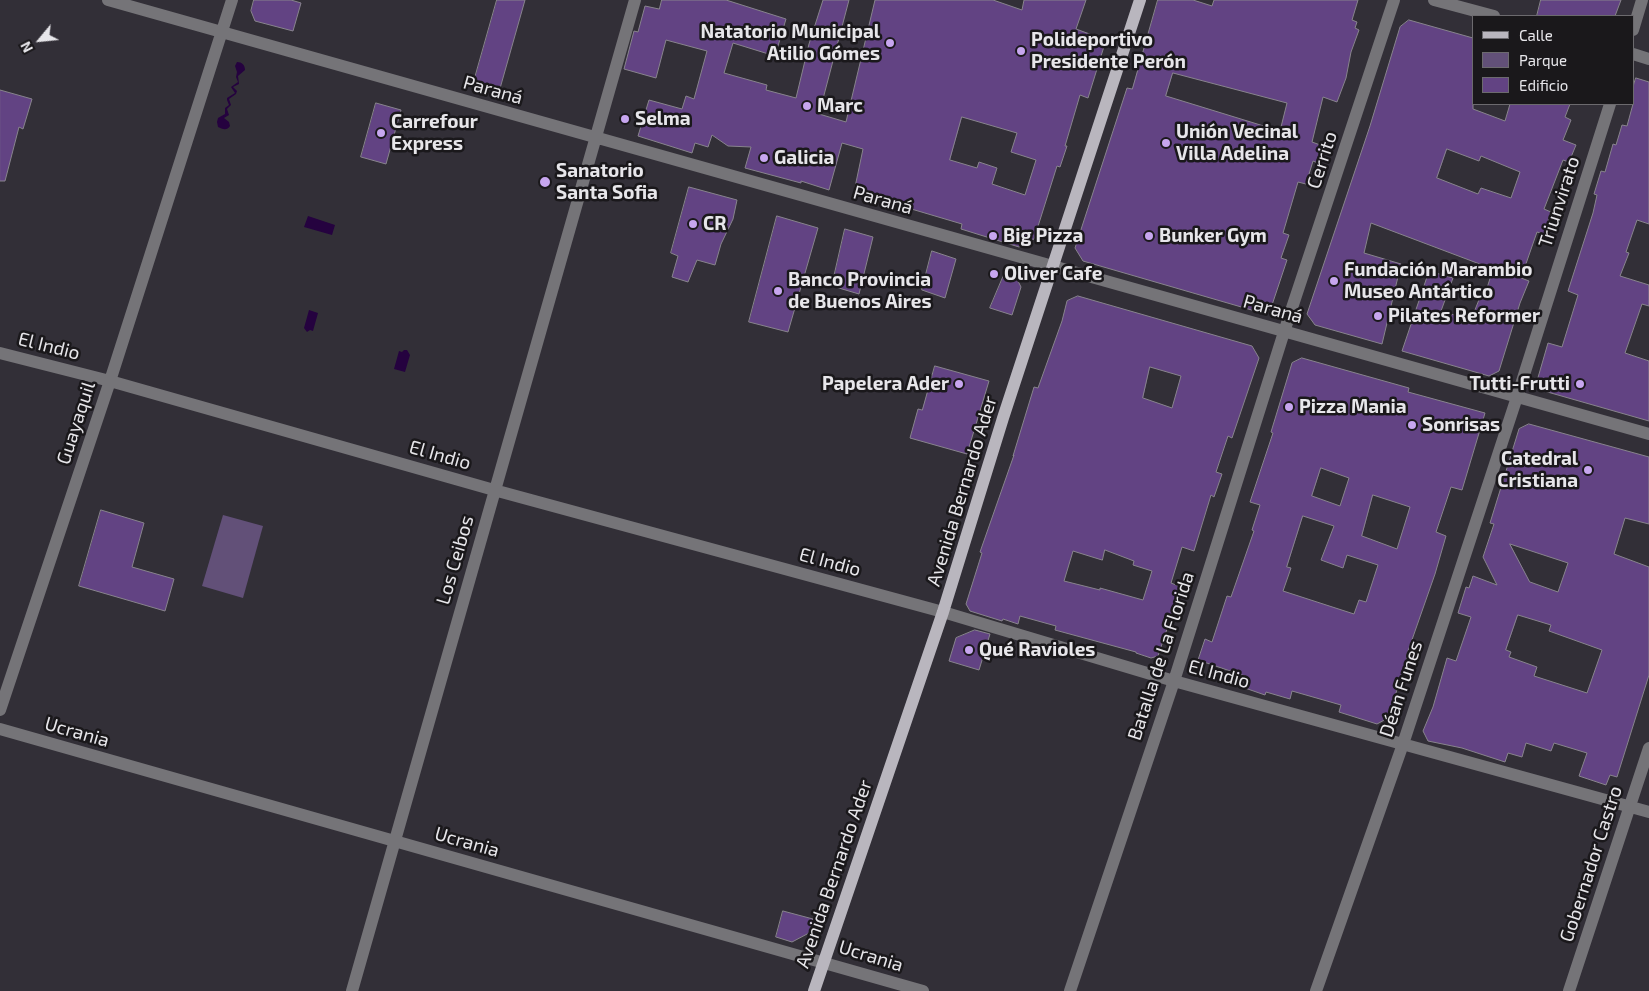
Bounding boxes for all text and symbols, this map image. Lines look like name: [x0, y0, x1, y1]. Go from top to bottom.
north arrow: [15, 15, 65, 65]
legend: [1472, 15, 1634, 105]
place label: Natatorio Municipal Atilio Gómes: [700, 21, 880, 65]
text: Calle: [1519, 26, 1553, 44]
place label: Polideportivo Presidente Perón: [1031, 29, 1186, 73]
marker: Natatorio Municipal Atilio Gómes: [884, 37, 896, 49]
text: N: [16, 39, 36, 56]
marker: Polideportivo Presidente Perón: [1015, 45, 1027, 57]
text: Parque: [1519, 51, 1567, 69]
street label: Paraná: [460, 71, 526, 109]
text: Edificio: [1519, 76, 1568, 94]
place label: Marc: [817, 95, 863, 117]
marker: Marc: [801, 100, 813, 112]
place label: Selma: [635, 108, 691, 130]
place label: Carrefour Express: [391, 111, 478, 155]
marker: Selma: [619, 113, 631, 125]
place label: Unión Vecinal Villa Adelina: [1176, 121, 1298, 165]
marker: Carrefour Express: [375, 127, 387, 139]
street label: Cerrito: [1302, 128, 1342, 192]
marker: Unión Vecinal Villa Adelina: [1160, 137, 1172, 149]
place label: Galicia: [774, 147, 834, 169]
marker: Galicia: [758, 152, 770, 164]
street label: Triunvirato: [1534, 154, 1584, 250]
place label: Sanatorio Santa Sofia: [556, 160, 658, 204]
marker: Sanatorio Santa Sofia: [538, 175, 552, 189]
street label: Paraná: [850, 181, 916, 219]
place label: CR: [703, 213, 726, 235]
marker: CR: [687, 218, 699, 230]
place label: Big Pizza: [1003, 225, 1083, 247]
place label: Bunker Gym: [1159, 225, 1267, 247]
marker: Big Pizza: [987, 230, 999, 242]
marker: Bunker Gym: [1143, 230, 1155, 242]
place label: Fundación Marambio Museo Antártico: [1344, 259, 1532, 303]
place label: Oliver Cafe: [1004, 263, 1102, 285]
marker: Oliver Cafe: [988, 268, 1000, 280]
place label: Banco Provincia de Buenos Aires: [788, 269, 932, 313]
marker: Fundación Marambio Museo Antártico: [1328, 275, 1340, 287]
marker: Banco Provincia de Buenos Aires: [772, 285, 784, 297]
street label: Paraná: [1240, 290, 1306, 328]
place label: Pilates Reformer: [1388, 305, 1540, 327]
marker: Pilates Reformer: [1372, 310, 1384, 322]
street label: El Indio: [16, 327, 82, 365]
place label: Papelera Ader: [822, 373, 949, 395]
place label: Tutti-Frutti: [1470, 373, 1570, 395]
marker: Papelera Ader: [953, 378, 965, 390]
marker: Tutti-Frutti: [1574, 378, 1586, 390]
street label: Guayaquil: [52, 379, 100, 467]
street label: Avenida Bernardo Ader: [922, 393, 1002, 589]
place label: Pizza Mania: [1299, 396, 1407, 418]
marker: Pizza Mania: [1283, 401, 1295, 413]
place label: Sonrisas: [1422, 414, 1500, 436]
marker: Sonrisas: [1406, 419, 1418, 431]
street label: El Indio: [407, 435, 473, 475]
place label: Catedral Cristiana: [1497, 448, 1578, 492]
marker: Catedral Cristiana: [1582, 464, 1594, 476]
street label: Los Ceibos: [431, 513, 479, 607]
street label: El Indio: [797, 543, 863, 581]
street label: Batalla de La Florida: [1123, 569, 1199, 743]
street label: Déan Funes: [1375, 638, 1427, 740]
place label: Qué Ravioles: [979, 639, 1095, 661]
marker: Qué Ravioles: [963, 644, 975, 656]
street label: El Indio: [1186, 655, 1252, 693]
street label: Ucrania: [42, 712, 112, 752]
street label: Avenida Bernardo Ader: [791, 777, 877, 971]
street label: Gobernador Castro: [1555, 783, 1627, 945]
street label: Ucrania: [432, 822, 502, 862]
street label: Ucrania: [836, 935, 906, 977]

